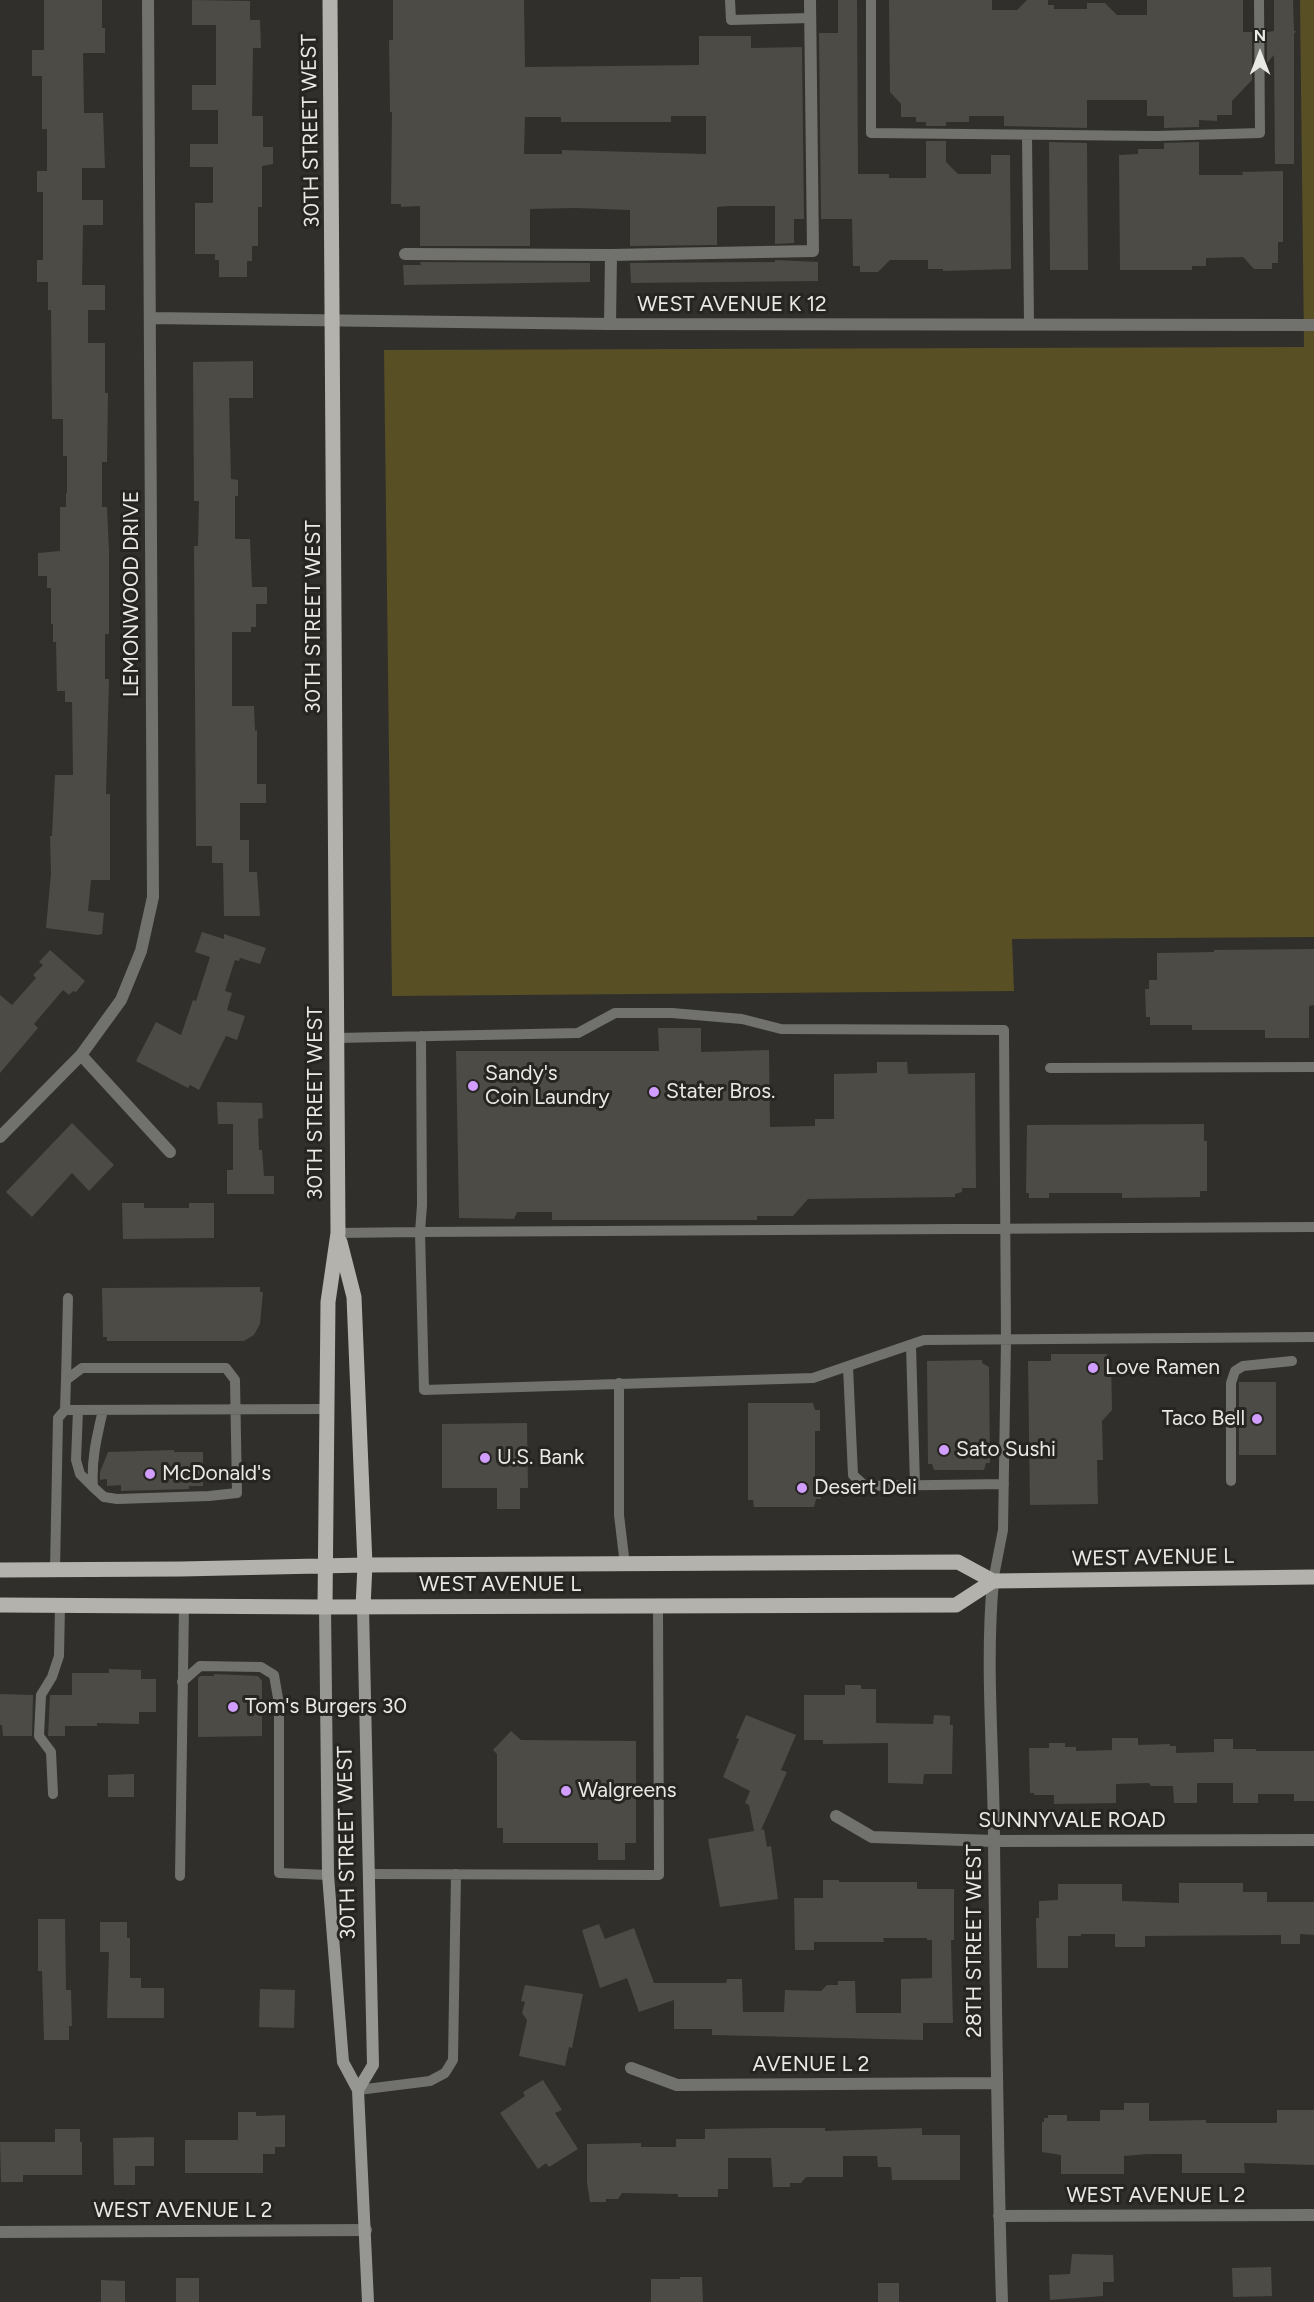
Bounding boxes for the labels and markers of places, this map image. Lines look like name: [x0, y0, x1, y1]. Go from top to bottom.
place label: Sandy's Coin Laundry: [485, 1061, 610, 1111]
marker: Sandy's Coin Laundry: [466, 1079, 480, 1093]
place label: Stater Bros.: [666, 1079, 775, 1105]
marker: Stater Bros.: [647, 1085, 661, 1099]
place label: Love Ramen: [1105, 1355, 1220, 1381]
marker: Love Ramen: [1086, 1361, 1100, 1375]
place label: Taco Bell: [1162, 1406, 1245, 1432]
marker: Taco Bell: [1250, 1412, 1264, 1426]
place label: Sato Sushi: [956, 1437, 1056, 1463]
marker: Sato Sushi: [937, 1443, 951, 1457]
place label: U.S. Bank: [497, 1445, 584, 1471]
marker: U.S. Bank: [478, 1451, 492, 1465]
place label: McDonald's: [162, 1461, 271, 1487]
marker: McDonald's: [143, 1467, 157, 1481]
place label: Desert Deli: [814, 1475, 917, 1501]
marker: Desert Deli: [795, 1481, 809, 1495]
place label: Tom's Burgers 30: [245, 1694, 407, 1720]
marker: Tom's Burgers 30: [226, 1700, 240, 1714]
place label: Walgreens: [578, 1778, 676, 1804]
marker: Walgreens: [559, 1784, 573, 1798]

